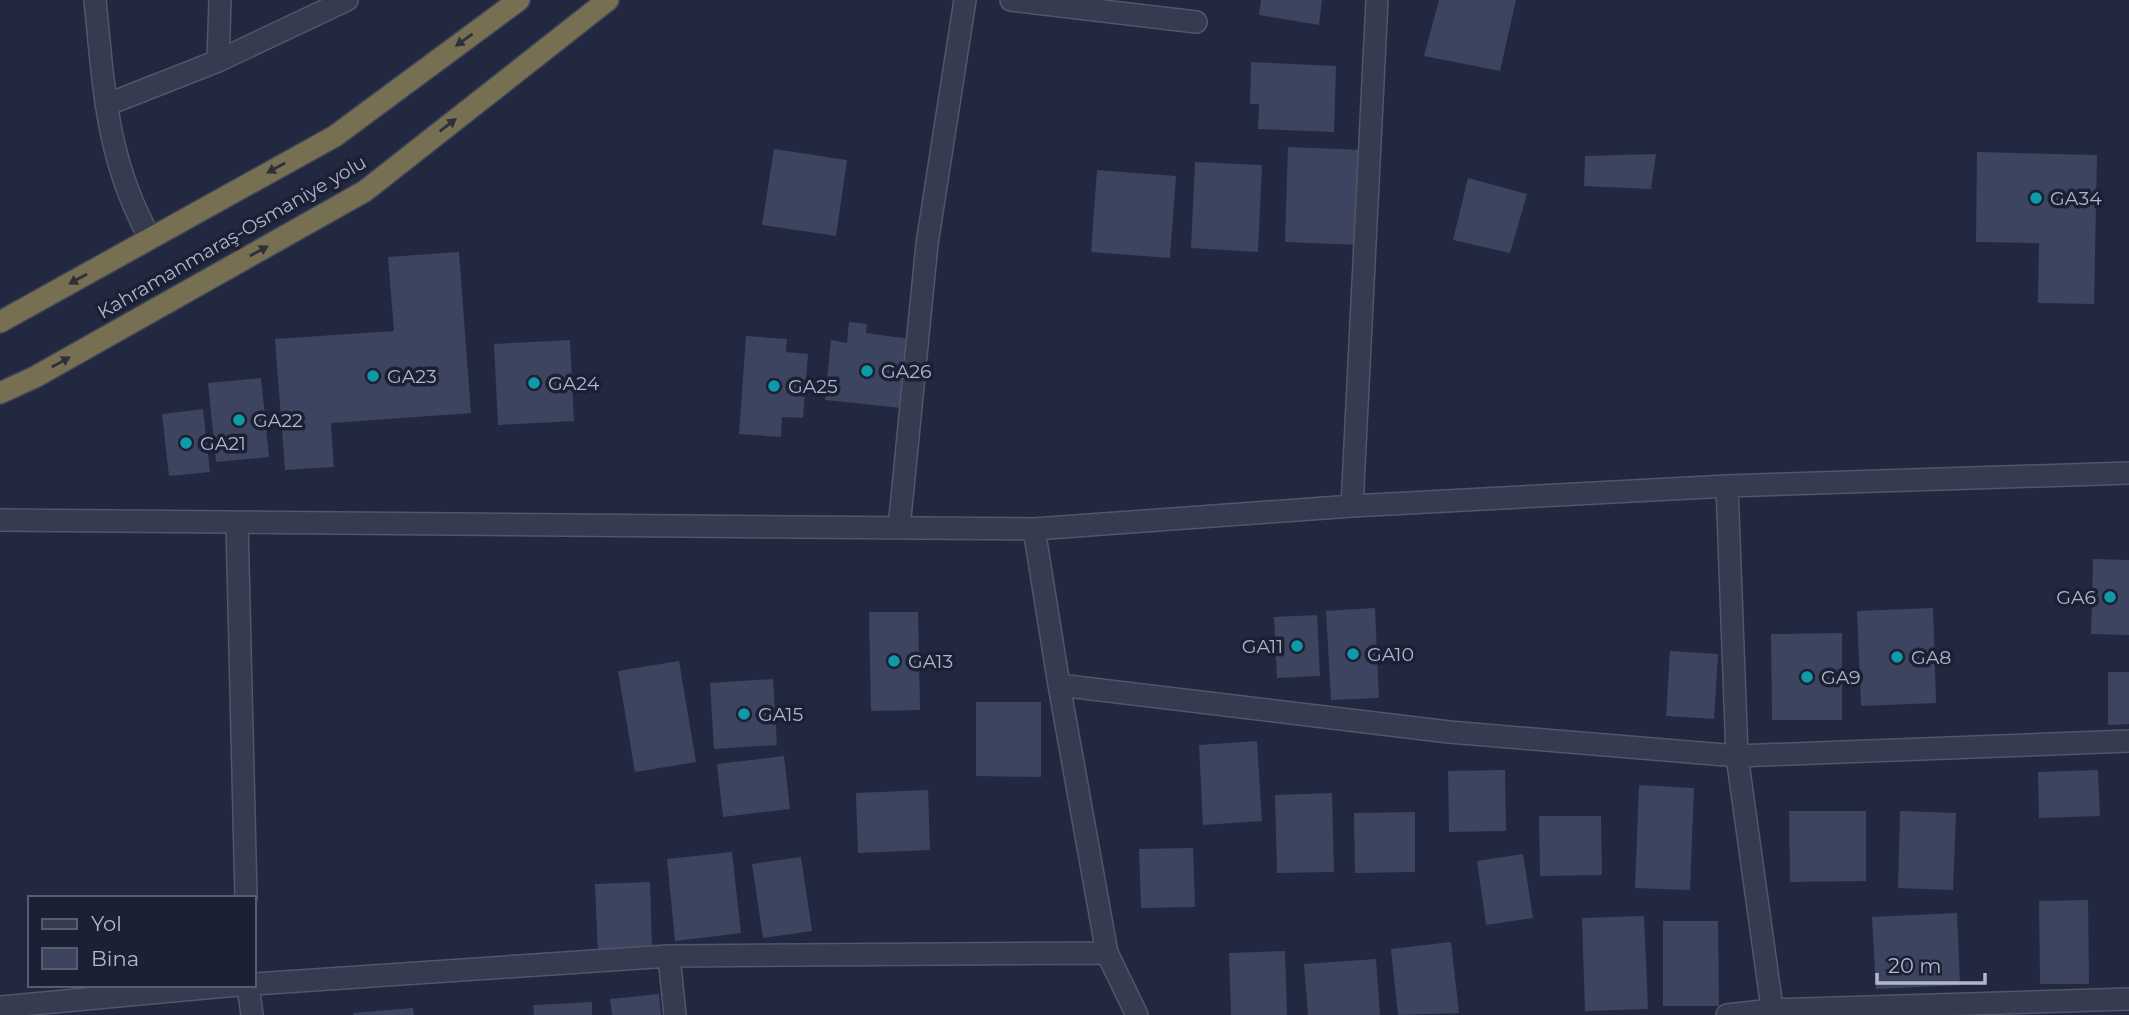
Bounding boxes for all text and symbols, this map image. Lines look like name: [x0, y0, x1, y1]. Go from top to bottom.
one-way arrow: [455, 33, 473, 47]
one-way arrow: [439, 118, 457, 133]
street label: Kahramanmaraş-Osmaniye yolu: [94, 150, 370, 324]
one-way arrow: [267, 162, 286, 174]
place label: GA34: [2050, 187, 2102, 210]
marker: GA34: [2028, 190, 2044, 206]
one-way arrow: [249, 245, 269, 257]
one-way arrow: [68, 273, 87, 285]
one-way arrow: [51, 356, 71, 368]
place label: GA26: [881, 360, 932, 383]
marker: GA26: [859, 363, 875, 379]
place label: GA23: [387, 365, 437, 388]
marker: GA23: [365, 368, 381, 384]
place label: GA24: [548, 372, 600, 395]
marker: GA24: [526, 375, 542, 391]
place label: GA25: [788, 375, 838, 398]
marker: GA25: [766, 378, 782, 394]
place label: GA22: [253, 409, 303, 432]
marker: GA22: [231, 412, 247, 428]
place label: GA21: [200, 432, 246, 455]
marker: GA21: [178, 435, 194, 451]
place label: GA6: [2056, 586, 2096, 609]
marker: GA6: [2102, 589, 2118, 605]
place label: GA11: [1242, 635, 1283, 658]
marker: GA11: [1289, 638, 1305, 654]
place label: GA10: [1367, 643, 1414, 666]
marker: GA10: [1345, 646, 1361, 662]
place label: GA8: [1911, 646, 1951, 669]
marker: GA8: [1889, 649, 1905, 665]
place label: GA13: [908, 650, 953, 673]
marker: GA13: [886, 653, 902, 669]
place label: GA9: [1821, 666, 1861, 689]
marker: GA9: [1799, 669, 1815, 685]
place label: GA15: [758, 703, 803, 726]
marker: GA15: [736, 706, 752, 722]
legend: [28, 896, 256, 987]
text: Yol: [91, 911, 122, 936]
scale bar: [1877, 942, 1986, 986]
text: Bina: [91, 946, 139, 971]
text: 20 m: [1888, 953, 1942, 978]

